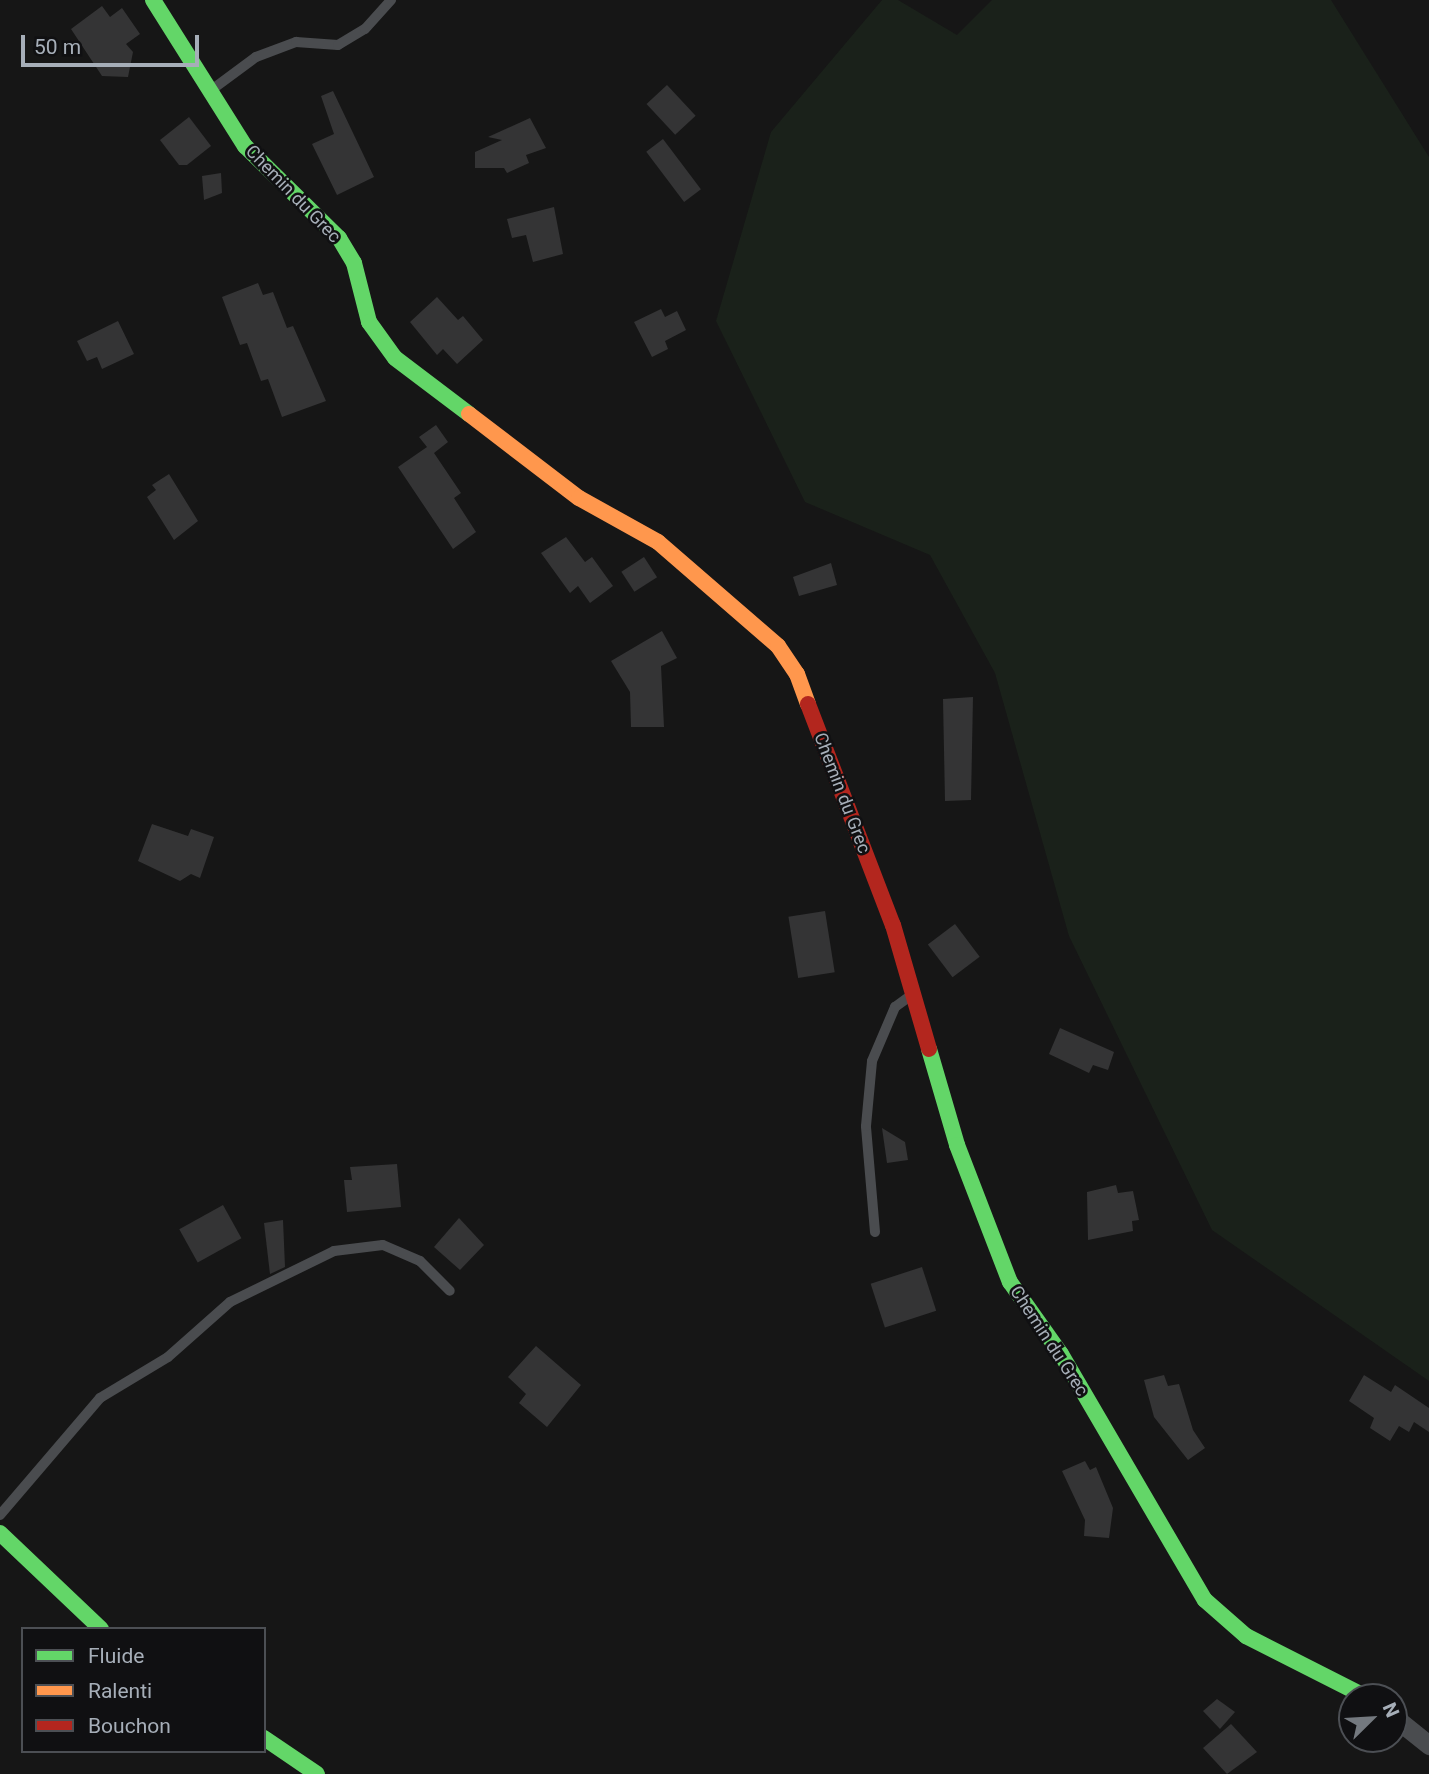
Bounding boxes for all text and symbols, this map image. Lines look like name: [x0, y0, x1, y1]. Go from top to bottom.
scale bar: [24, 21, 203, 65]
text: 50 m: [34, 35, 81, 59]
street label: Chemin du Grec: [241, 141, 345, 247]
street label: Chemin du Grec: [809, 730, 875, 856]
street label: Chemin du Grec: [1005, 1282, 1093, 1400]
legend: [21, 1627, 266, 1753]
text: Fluide: [88, 1644, 144, 1668]
text: Ralenti: [88, 1679, 152, 1703]
north arrow: [1338, 1683, 1408, 1753]
text: N: [1378, 1699, 1404, 1721]
text: Bouchon: [88, 1714, 171, 1738]

